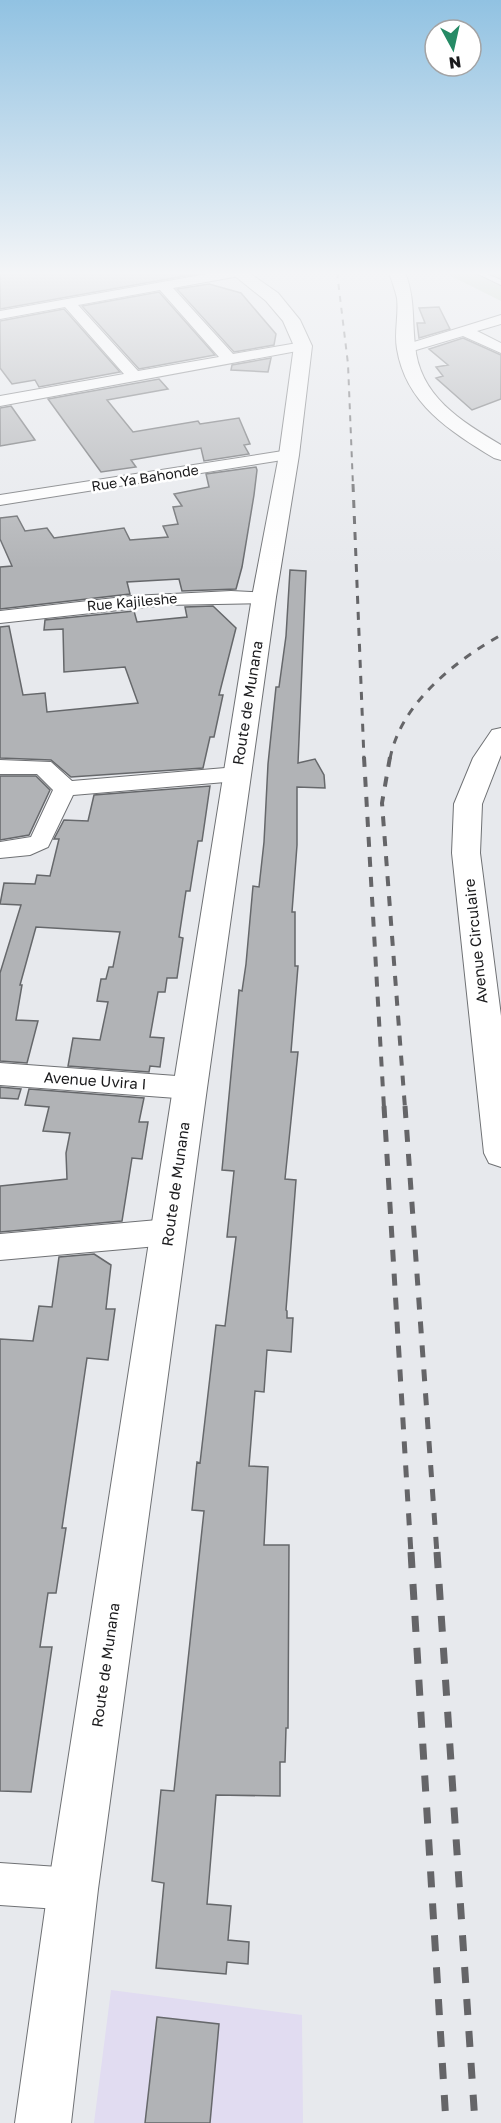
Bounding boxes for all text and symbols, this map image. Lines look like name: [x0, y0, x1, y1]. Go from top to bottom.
north arrow: [423, 18, 483, 78]
text: N: [448, 52, 463, 74]
street label: Rue Ya Bahonde: [90, 461, 200, 494]
street label: Rue Kajileshe: [86, 589, 178, 614]
street label: Route de Munana: [228, 639, 266, 766]
street label: Avenue Circulaire: [459, 877, 491, 1004]
street label: Avenue Uvira I: [43, 1067, 147, 1093]
street label: Route de Munana: [157, 1120, 193, 1247]
street label: Route de Munana: [87, 1601, 123, 1728]

